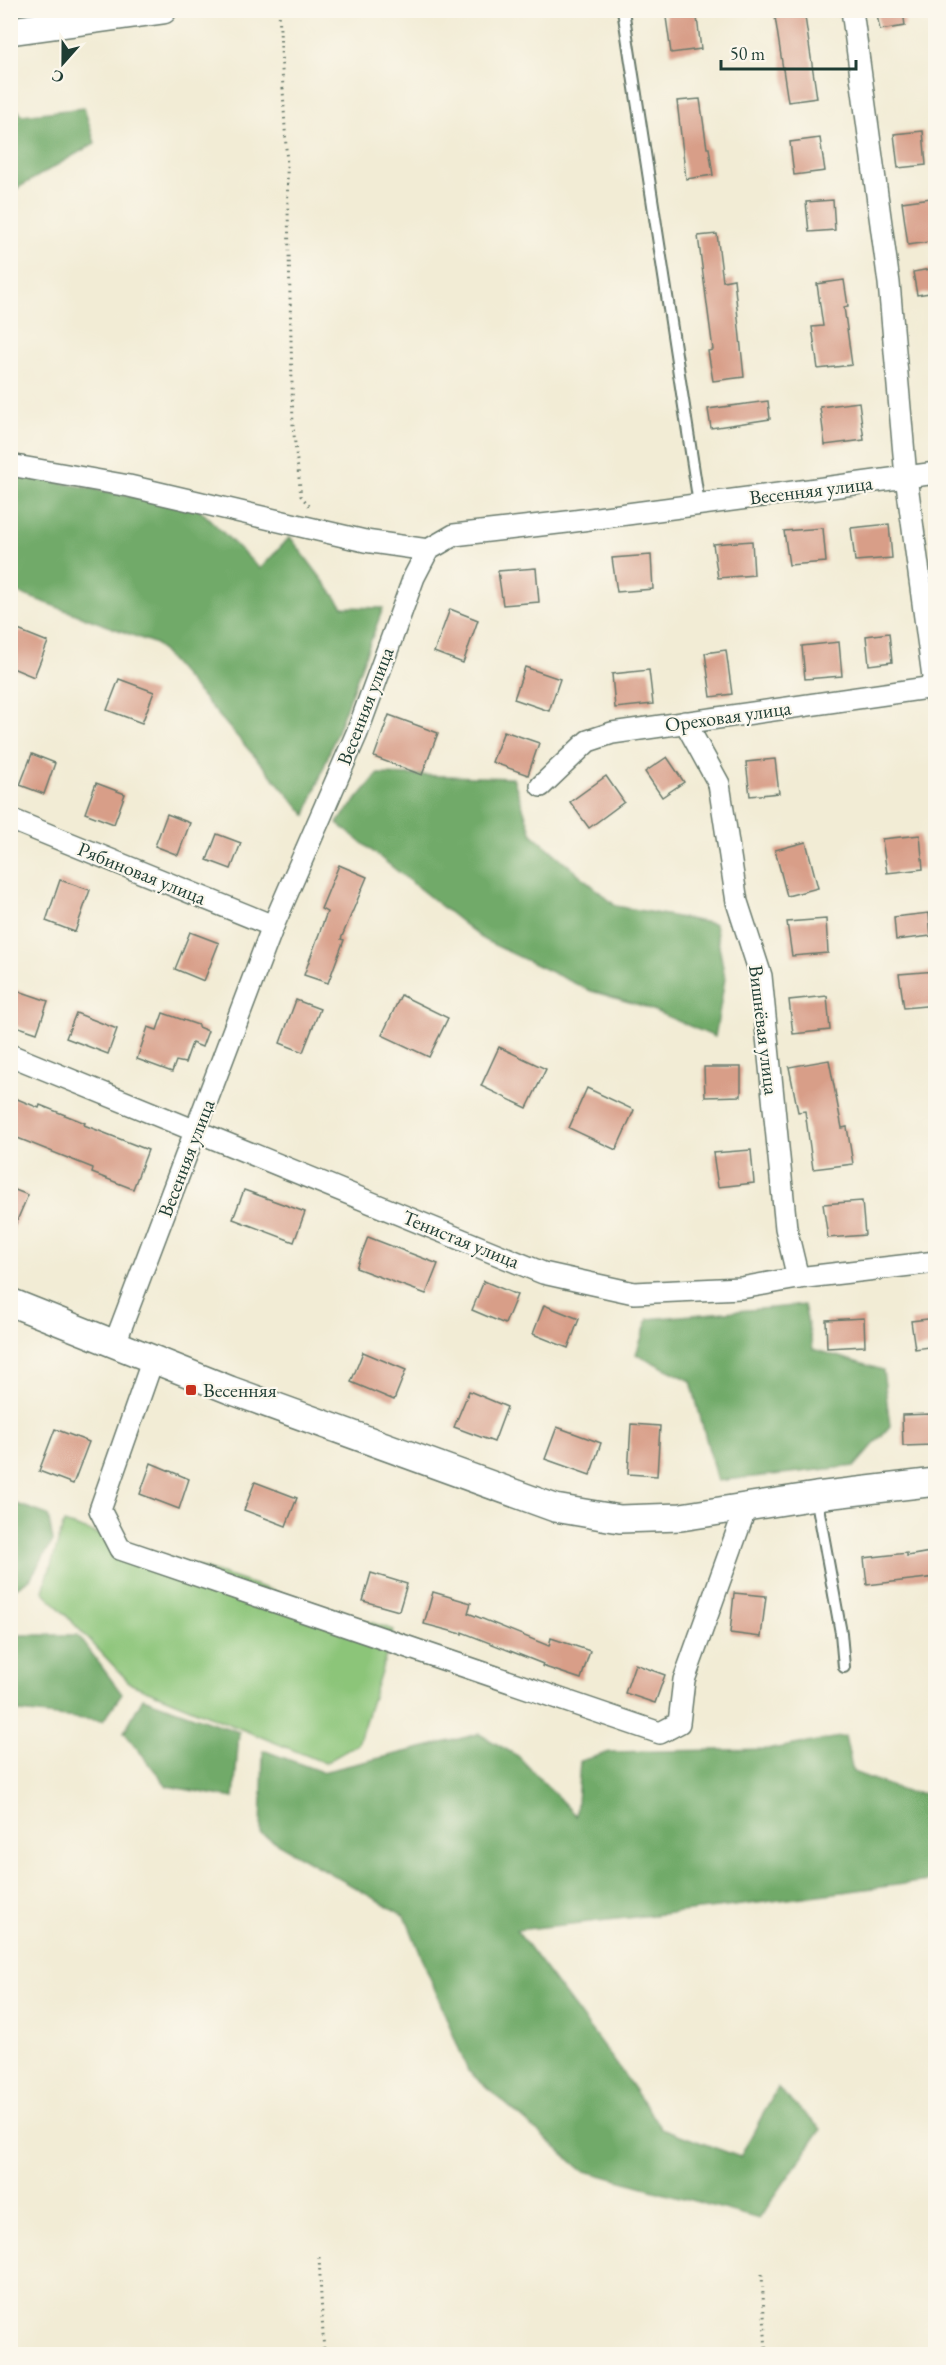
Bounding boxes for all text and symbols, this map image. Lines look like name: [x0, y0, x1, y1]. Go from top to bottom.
north arrow: [33, 33, 93, 93]
scale bar: [721, 33, 856, 71]
text: 50 m: [730, 42, 765, 65]
text: С: [49, 65, 67, 88]
street label: Весенняя улица: [748, 470, 874, 510]
street label: Весенняя улица: [331, 643, 399, 769]
street label: Ореховая улица: [663, 694, 793, 738]
street label: Рябиновая улица: [74, 835, 210, 911]
street label: Вишнёвая улица: [743, 964, 785, 1096]
street label: Весенняя улица: [152, 1095, 220, 1221]
street label: Тенистая улица: [399, 1204, 523, 1274]
place label: Весенняя: [203, 1377, 277, 1403]
marker: Весенняя: [184, 1383, 198, 1397]

